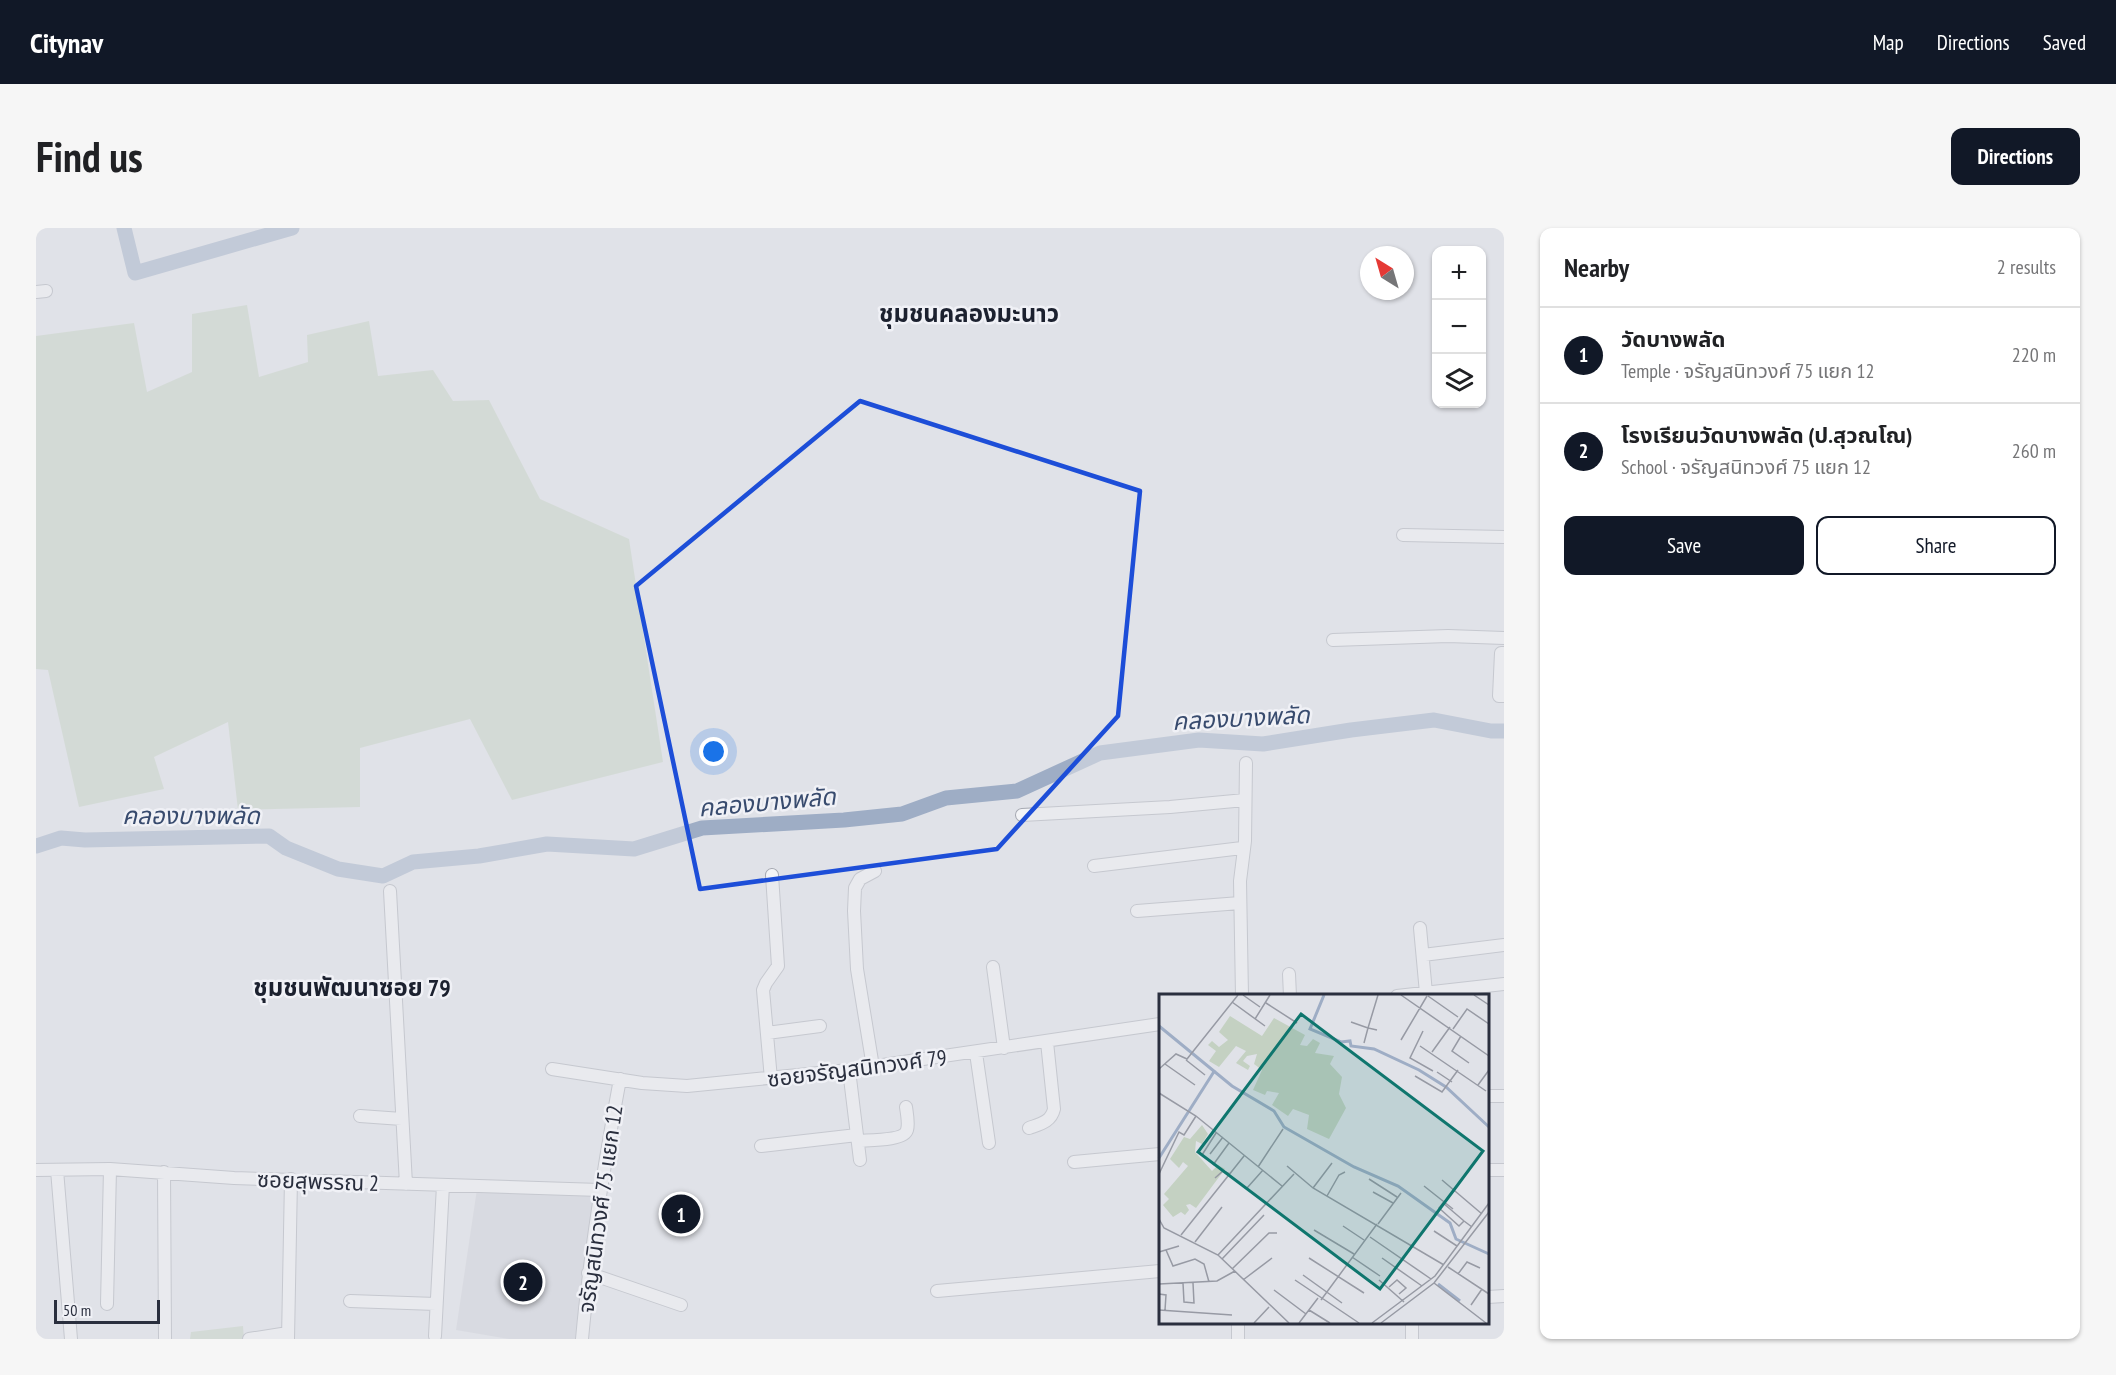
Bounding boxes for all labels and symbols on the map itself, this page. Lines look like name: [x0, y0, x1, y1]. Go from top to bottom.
north arrow: [1360, 246, 1414, 300]
district label: ชุมชนคลองมะนาว: [879, 298, 1059, 329]
water label: คลองบางพลัด: [1172, 699, 1312, 737]
your location: [699, 737, 728, 766]
water label: คลองบางพลัด: [697, 780, 838, 823]
water label: คลองบางพลัด: [122, 800, 261, 831]
district label: ชุมชนพัฒนาซอย 79: [253, 972, 451, 1003]
inset map: [1159, 994, 1489, 1324]
street label: ซอยจรัญสนิทวงศ์ 79: [766, 1043, 948, 1093]
street label: จรัญสนิทวงศ์ 75 แยก 12: [572, 1103, 628, 1315]
street label: ซอยสุพรรณ 2: [257, 1165, 379, 1197]
pin: 1: [662, 1192, 700, 1236]
pin: 2: [504, 1260, 542, 1304]
scale bar: [54, 1297, 160, 1324]

